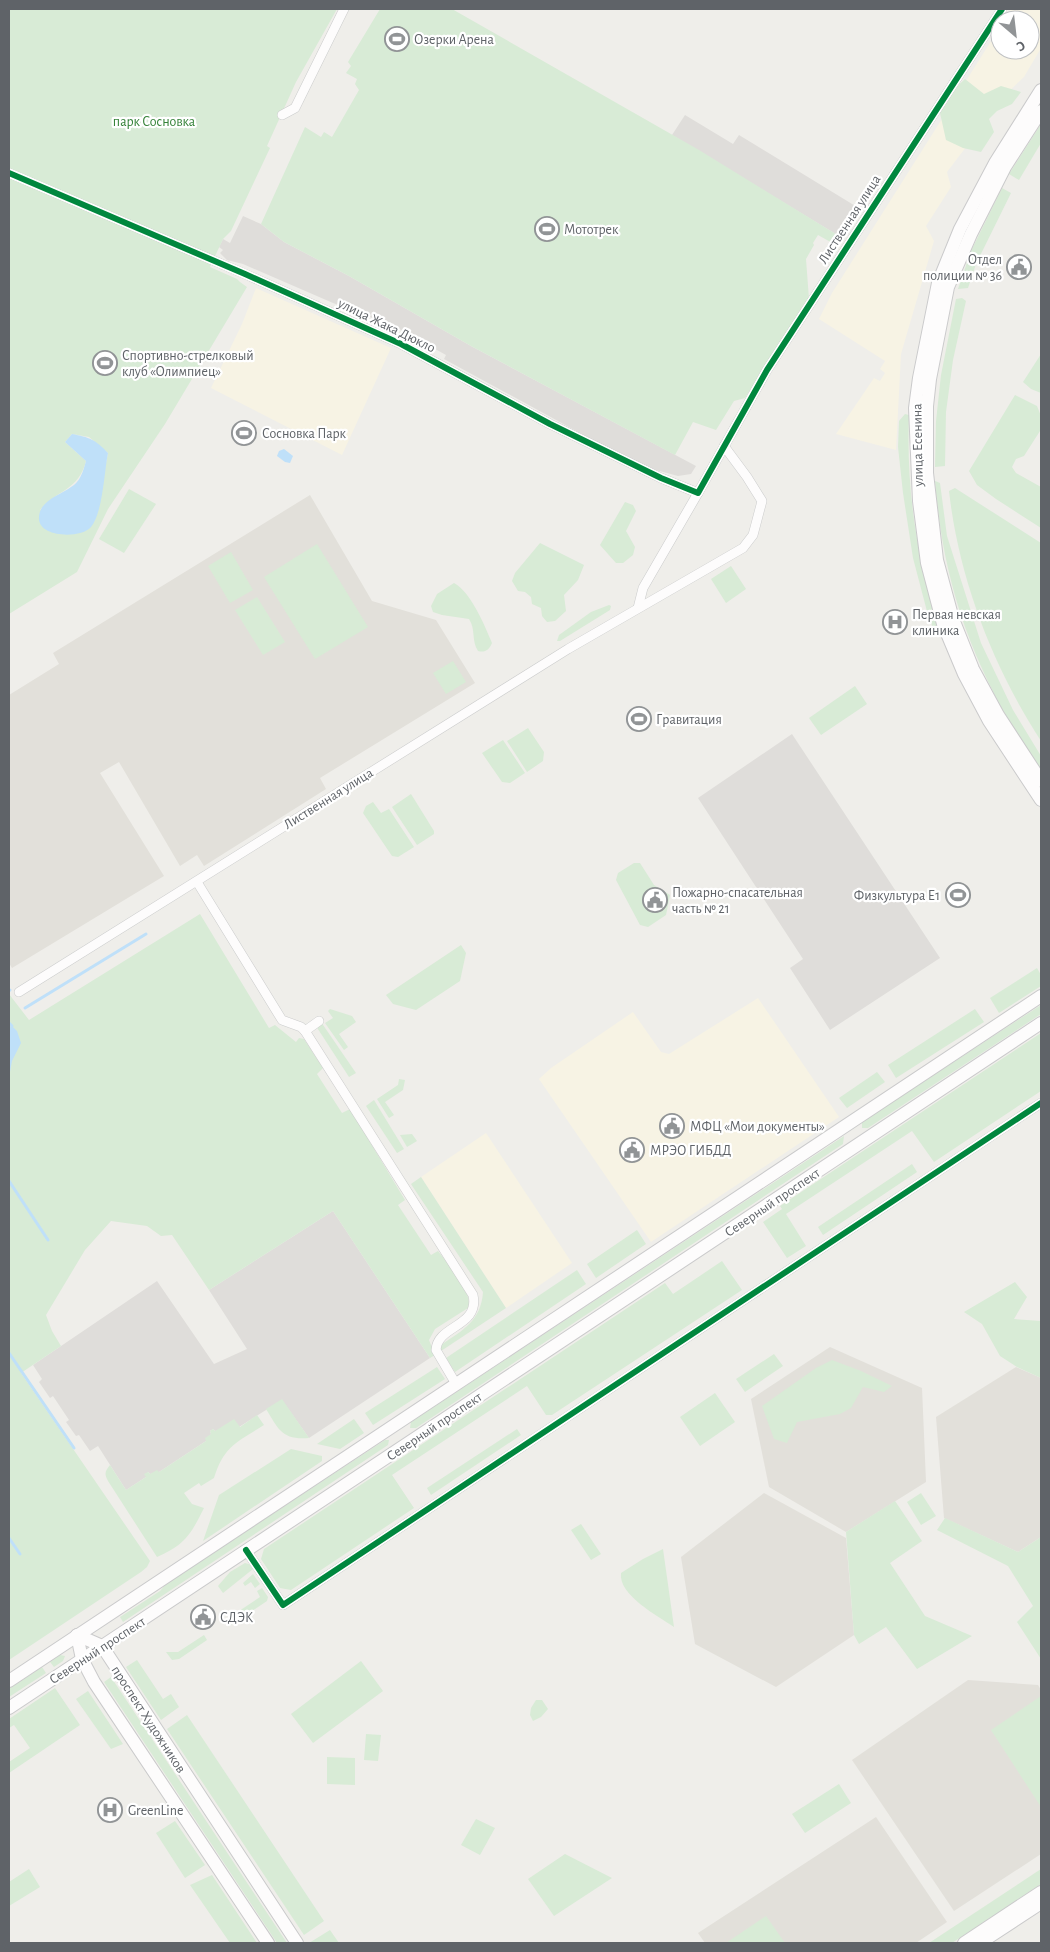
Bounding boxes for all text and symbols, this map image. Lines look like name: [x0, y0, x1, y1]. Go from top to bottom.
north arrow: [990, 10, 1040, 60]
sports icon: Озерки Арена: [384, 26, 410, 52]
place label: Озерки Арена: [414, 33, 495, 47]
text: С: [1014, 38, 1027, 54]
park label: парк Сосновка: [113, 115, 196, 129]
street label: Лиственная улица: [816, 172, 884, 266]
sports icon: Мототрек: [534, 216, 560, 242]
place label: Мототрек: [564, 223, 619, 237]
place label: Отдел полиции № 36: [923, 253, 1002, 283]
public building icon: Отдел полиции № 36: [1006, 254, 1032, 280]
street label: улица Жака Дюкло: [335, 296, 438, 356]
place label: Спортивно-стрелковый клуб «Олимпиец»: [122, 349, 254, 379]
sports icon: Спортивно-стрелковый клуб «Олимпиец»: [92, 350, 118, 376]
street label: улица Есенина: [910, 403, 926, 488]
sports icon: Сосновка Парк: [231, 420, 257, 446]
place label: Сосновка Парк: [262, 427, 347, 441]
place label: Первая невская клиника: [912, 608, 1001, 638]
hospital icon: Первая невская клиника: [882, 609, 908, 635]
sports icon: Гравитация: [626, 706, 652, 732]
place label: Гравитация: [656, 713, 722, 727]
street label: Лиственная улица: [281, 765, 376, 832]
sports icon: Физкультура Е1: [945, 882, 971, 908]
place label: Пожарно-спасательная часть № 21: [672, 886, 803, 916]
public building icon: Пожарно-спасательная часть № 21: [642, 887, 668, 913]
place label: Физкультура Е1: [854, 889, 940, 903]
public building icon: МФЦ «Мои документы»: [659, 1113, 685, 1139]
place label: МФЦ «Мои документы»: [690, 1120, 825, 1134]
public building icon: МРЭО ГИБДД: [619, 1137, 645, 1163]
place label: МРЭО ГИБДД: [650, 1144, 731, 1158]
street label: Северный проспект: [722, 1165, 823, 1240]
street label: Северный проспект: [384, 1389, 485, 1464]
public building icon: СДЭК: [190, 1604, 216, 1630]
place label: СДЭК: [220, 1611, 253, 1625]
street label: Северный проспект: [47, 1614, 149, 1687]
street label: проспект Художников: [108, 1664, 188, 1776]
hospital icon: GreenLine: [97, 1797, 123, 1823]
place label: GreenLine: [128, 1804, 183, 1818]

